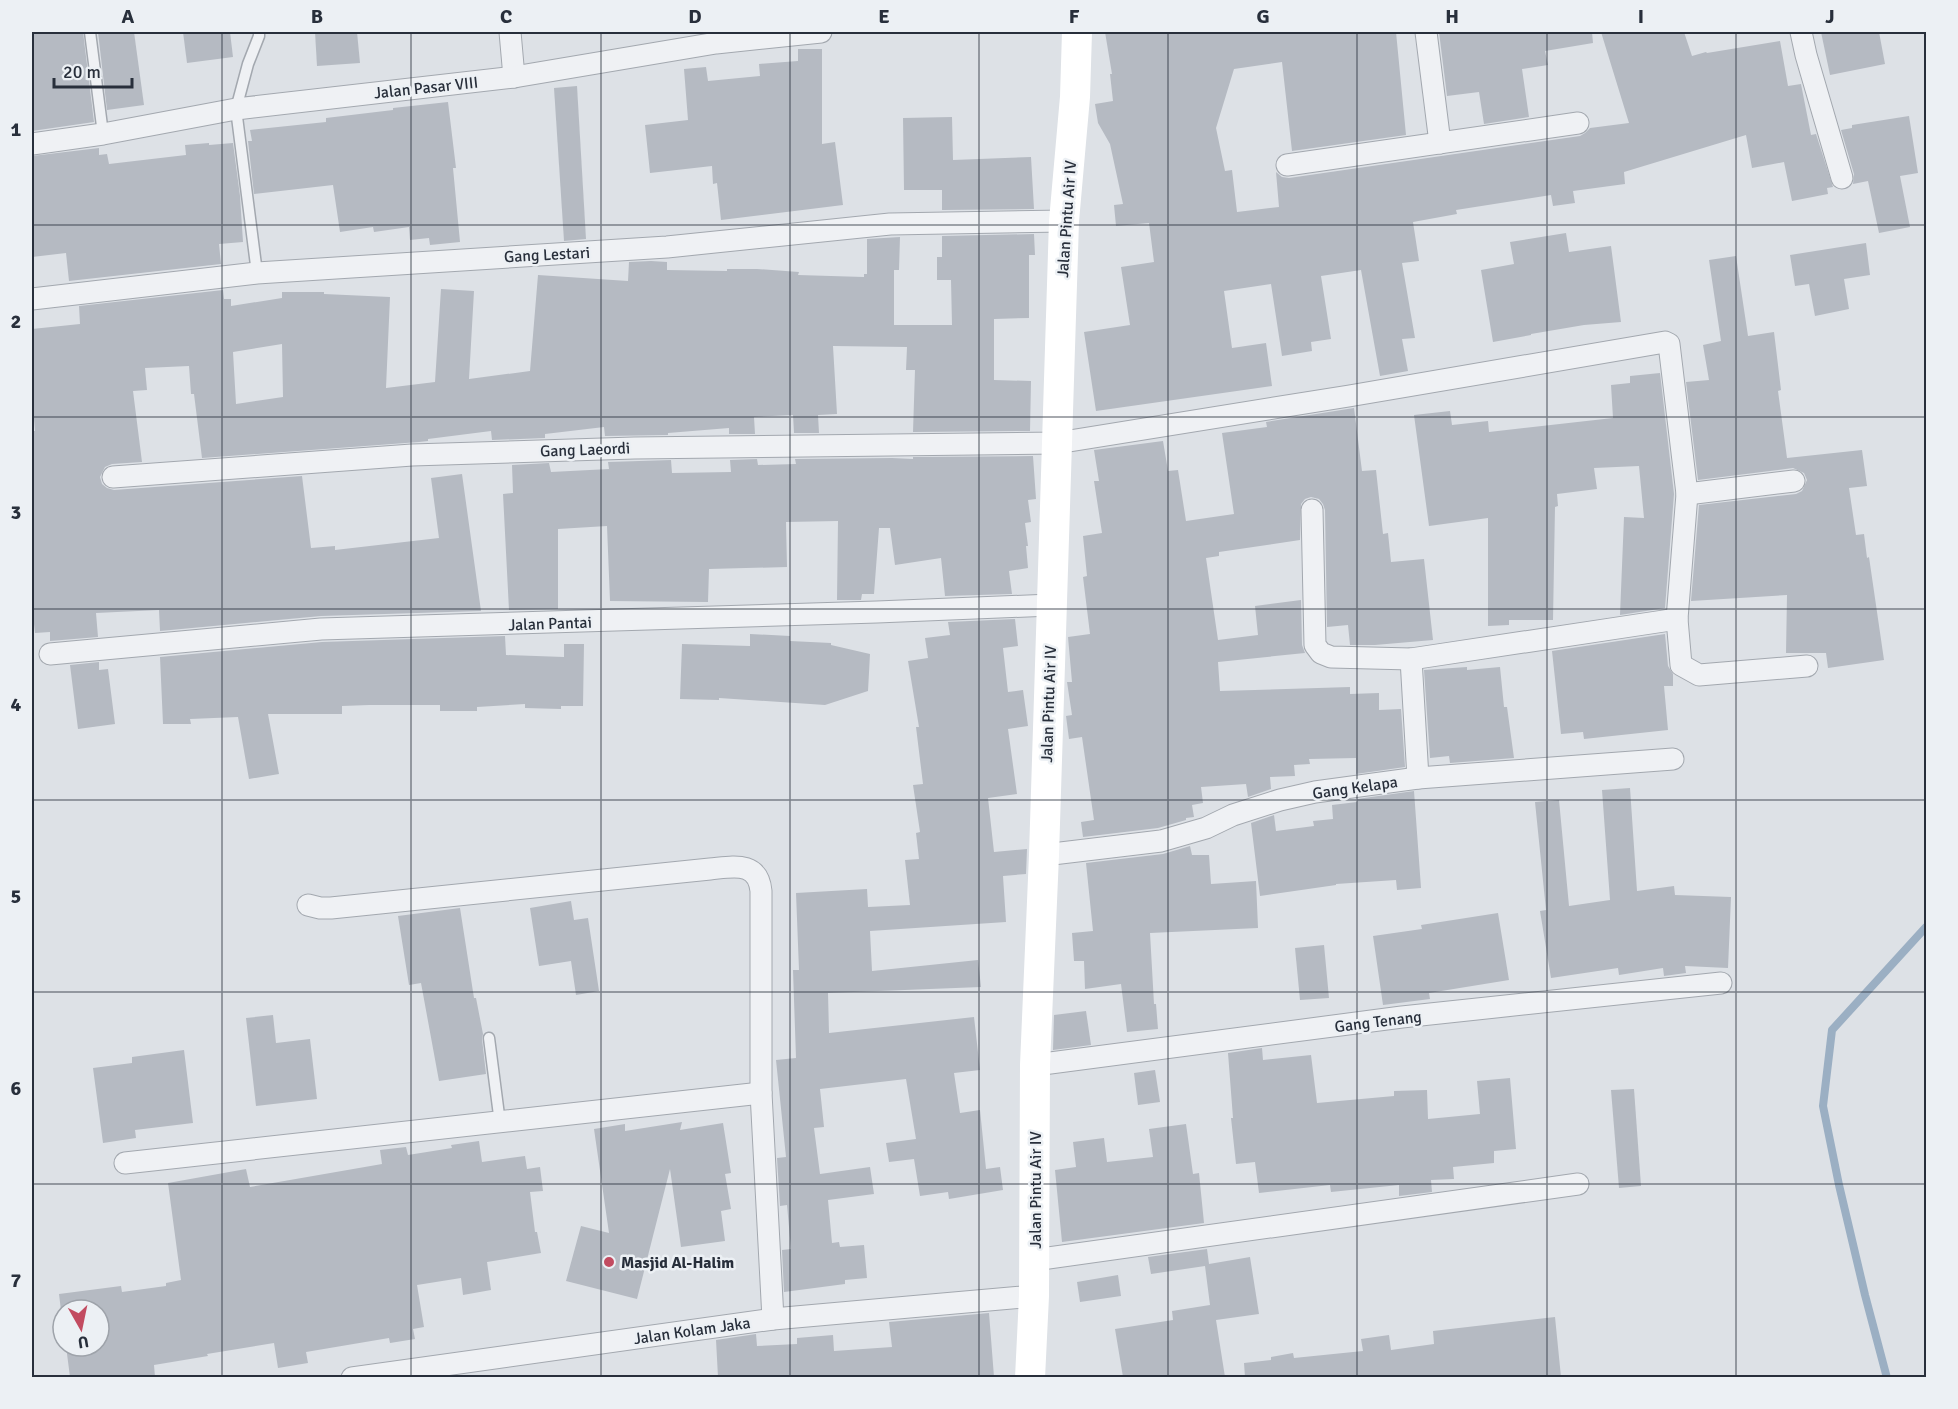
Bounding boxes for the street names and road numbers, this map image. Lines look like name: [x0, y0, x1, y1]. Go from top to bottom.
street label: Jalan Pasar VIII: [373, 73, 479, 103]
street label: Jalan Pintu Air IV: [1053, 160, 1081, 278]
street label: Gang Lestari: [503, 243, 591, 267]
street label: Gang Laeordi: [540, 438, 630, 462]
street label: Jalan Pantai: [508, 613, 592, 635]
street label: Jalan Pintu Air IV: [1037, 645, 1061, 763]
street label: Gang Kelapa: [1311, 772, 1399, 804]
street label: Gang Tenang: [1333, 1007, 1423, 1037]
street label: Jalan Pintu Air IV: [1026, 1131, 1046, 1249]
street label: Jalan Kolam Jaka: [632, 1313, 752, 1349]

